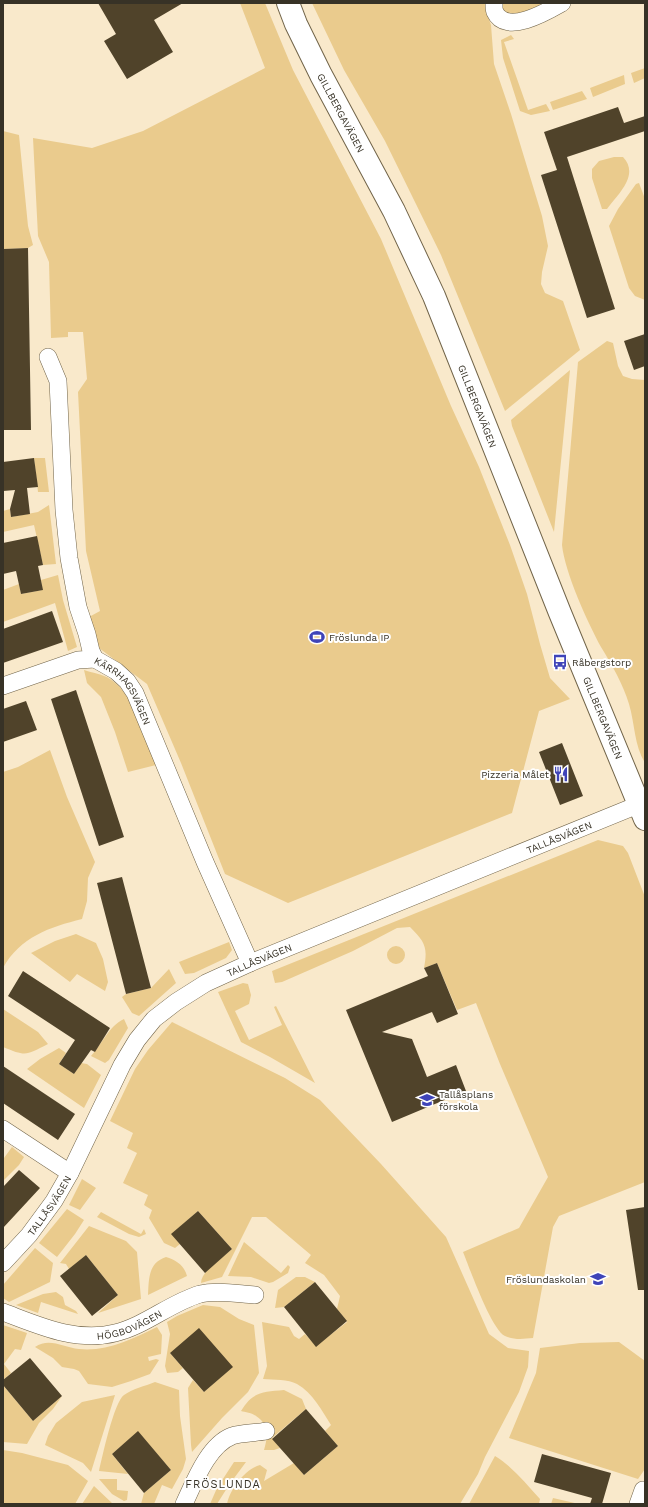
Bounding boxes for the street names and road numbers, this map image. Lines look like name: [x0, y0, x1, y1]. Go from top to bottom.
street label: GILLBERGAVÄGEN: [315, 71, 366, 154]
street label: GILLBERGAVÄGEN: [456, 363, 499, 449]
street label: KÄRRHAGSVÄGEN: [92, 655, 153, 727]
street label: GILLBERGAVÄGEN: [581, 675, 625, 761]
street label: TALLÅSVÄGEN: [525, 819, 594, 856]
street label: TALLÅSVÄGEN: [225, 942, 294, 979]
street label: TALLÅSVÄGEN: [25, 1174, 73, 1238]
street label: HÖGBOVÄGEN: [96, 1308, 164, 1342]

